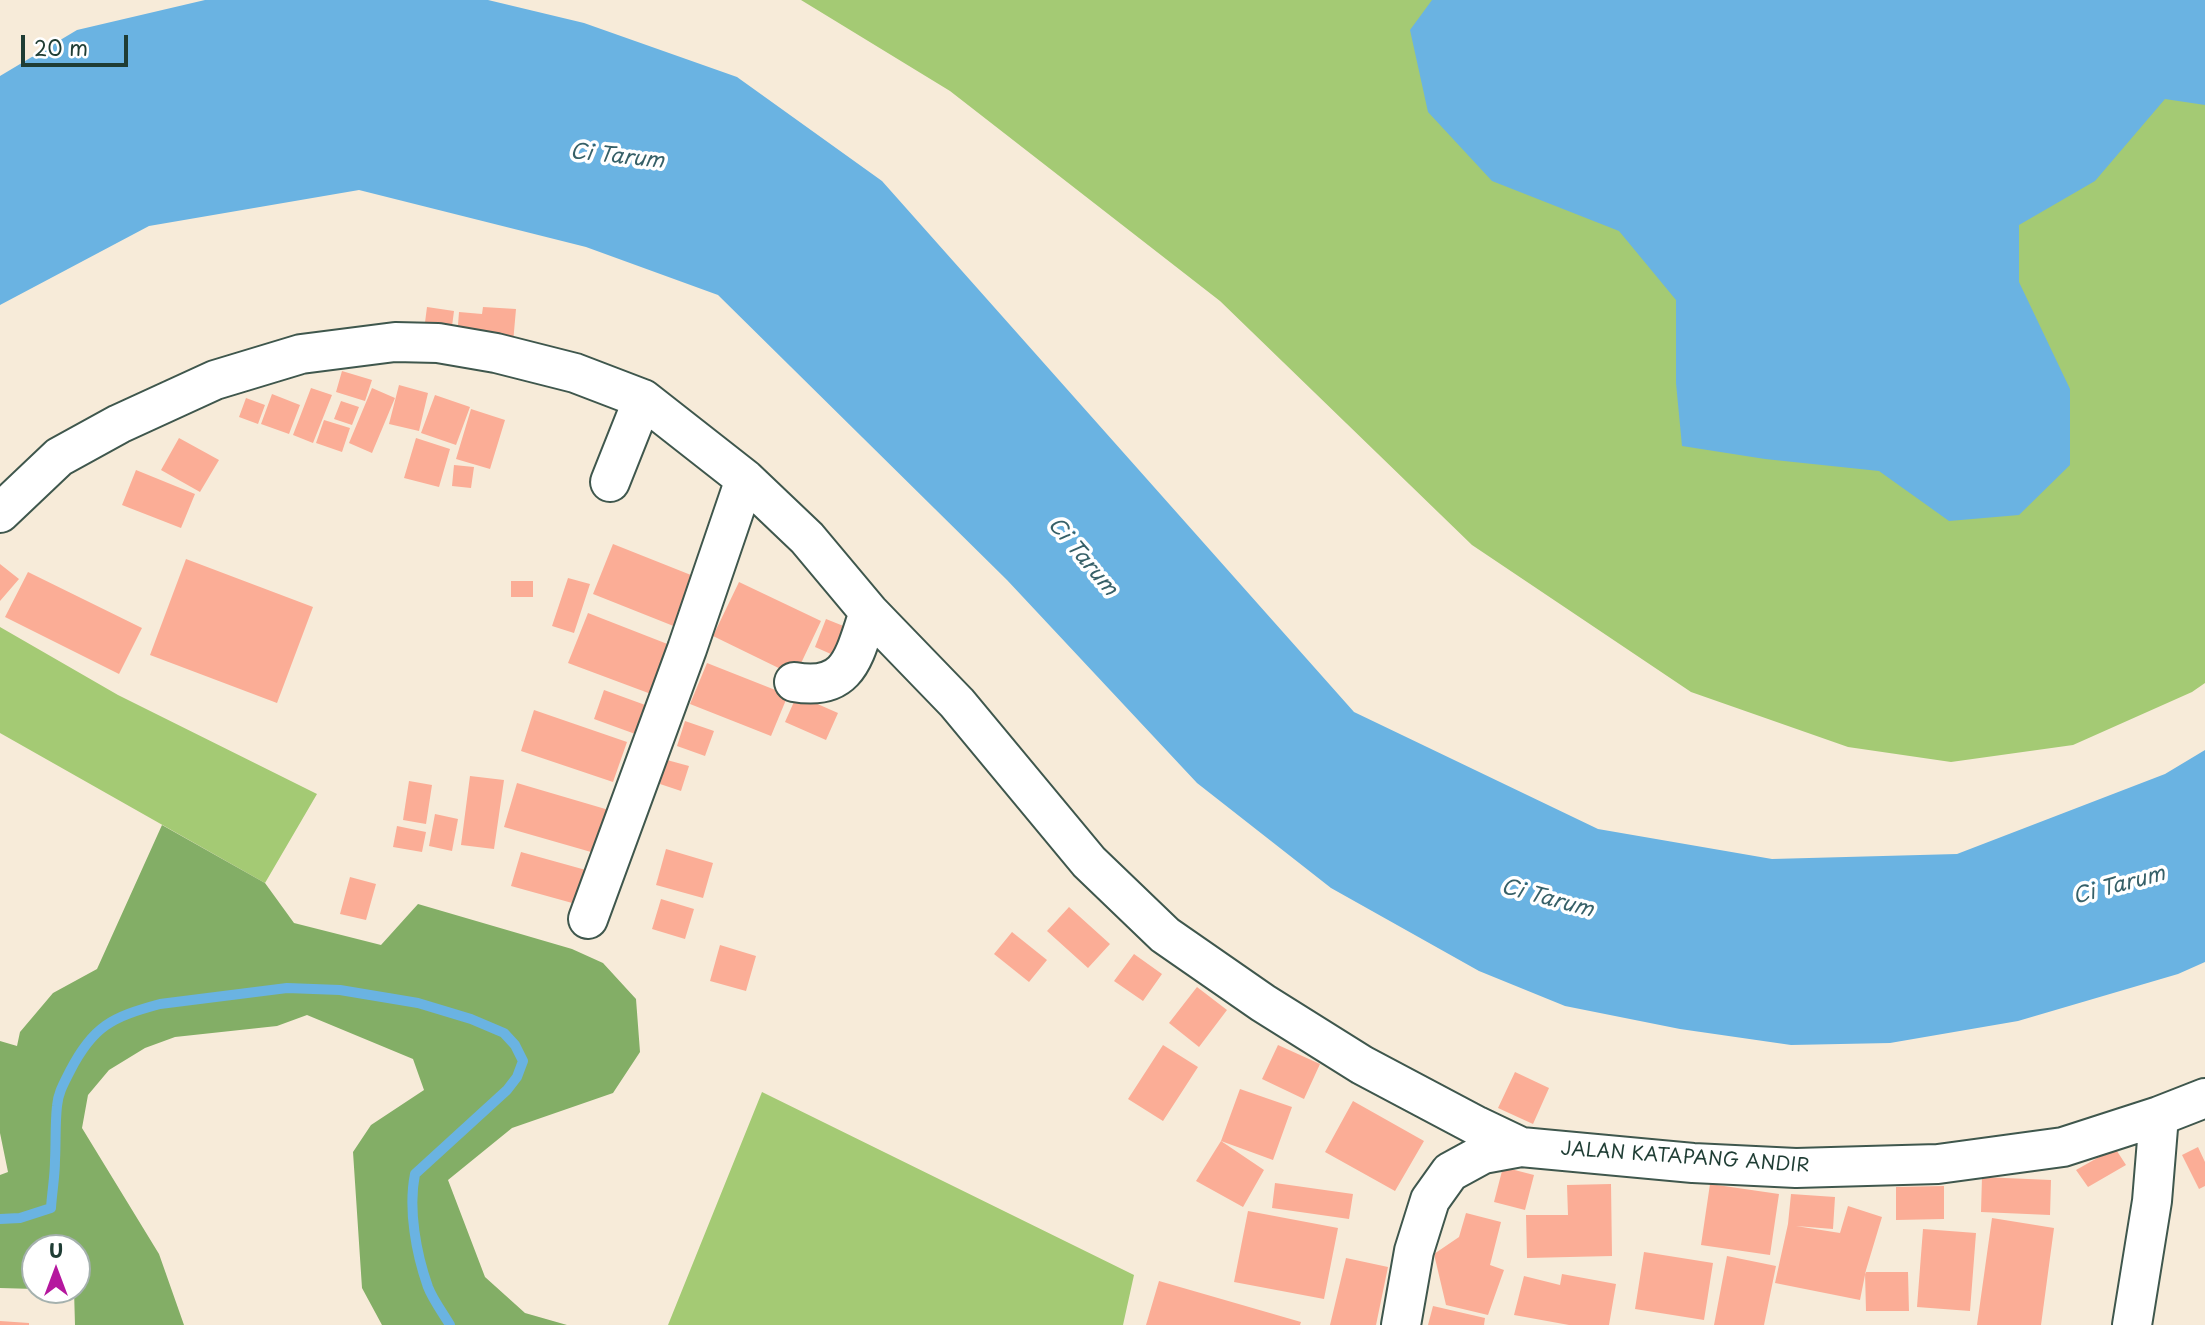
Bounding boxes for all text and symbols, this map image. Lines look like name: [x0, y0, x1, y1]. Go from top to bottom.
scale bar: [24, 21, 131, 65]
text: 20 m: [34, 31, 88, 63]
water label: Ci Tarum: [569, 140, 665, 174]
water label: Ci Tarum: [1042, 513, 1122, 601]
water label: Ci Tarum: [2070, 862, 2168, 910]
water label: Ci Tarum: [1498, 875, 1596, 923]
street label: JALAN KATAPANG ANDIR: [1560, 1138, 1810, 1178]
north arrow: [21, 1234, 91, 1304]
text: U: [49, 1236, 63, 1264]

